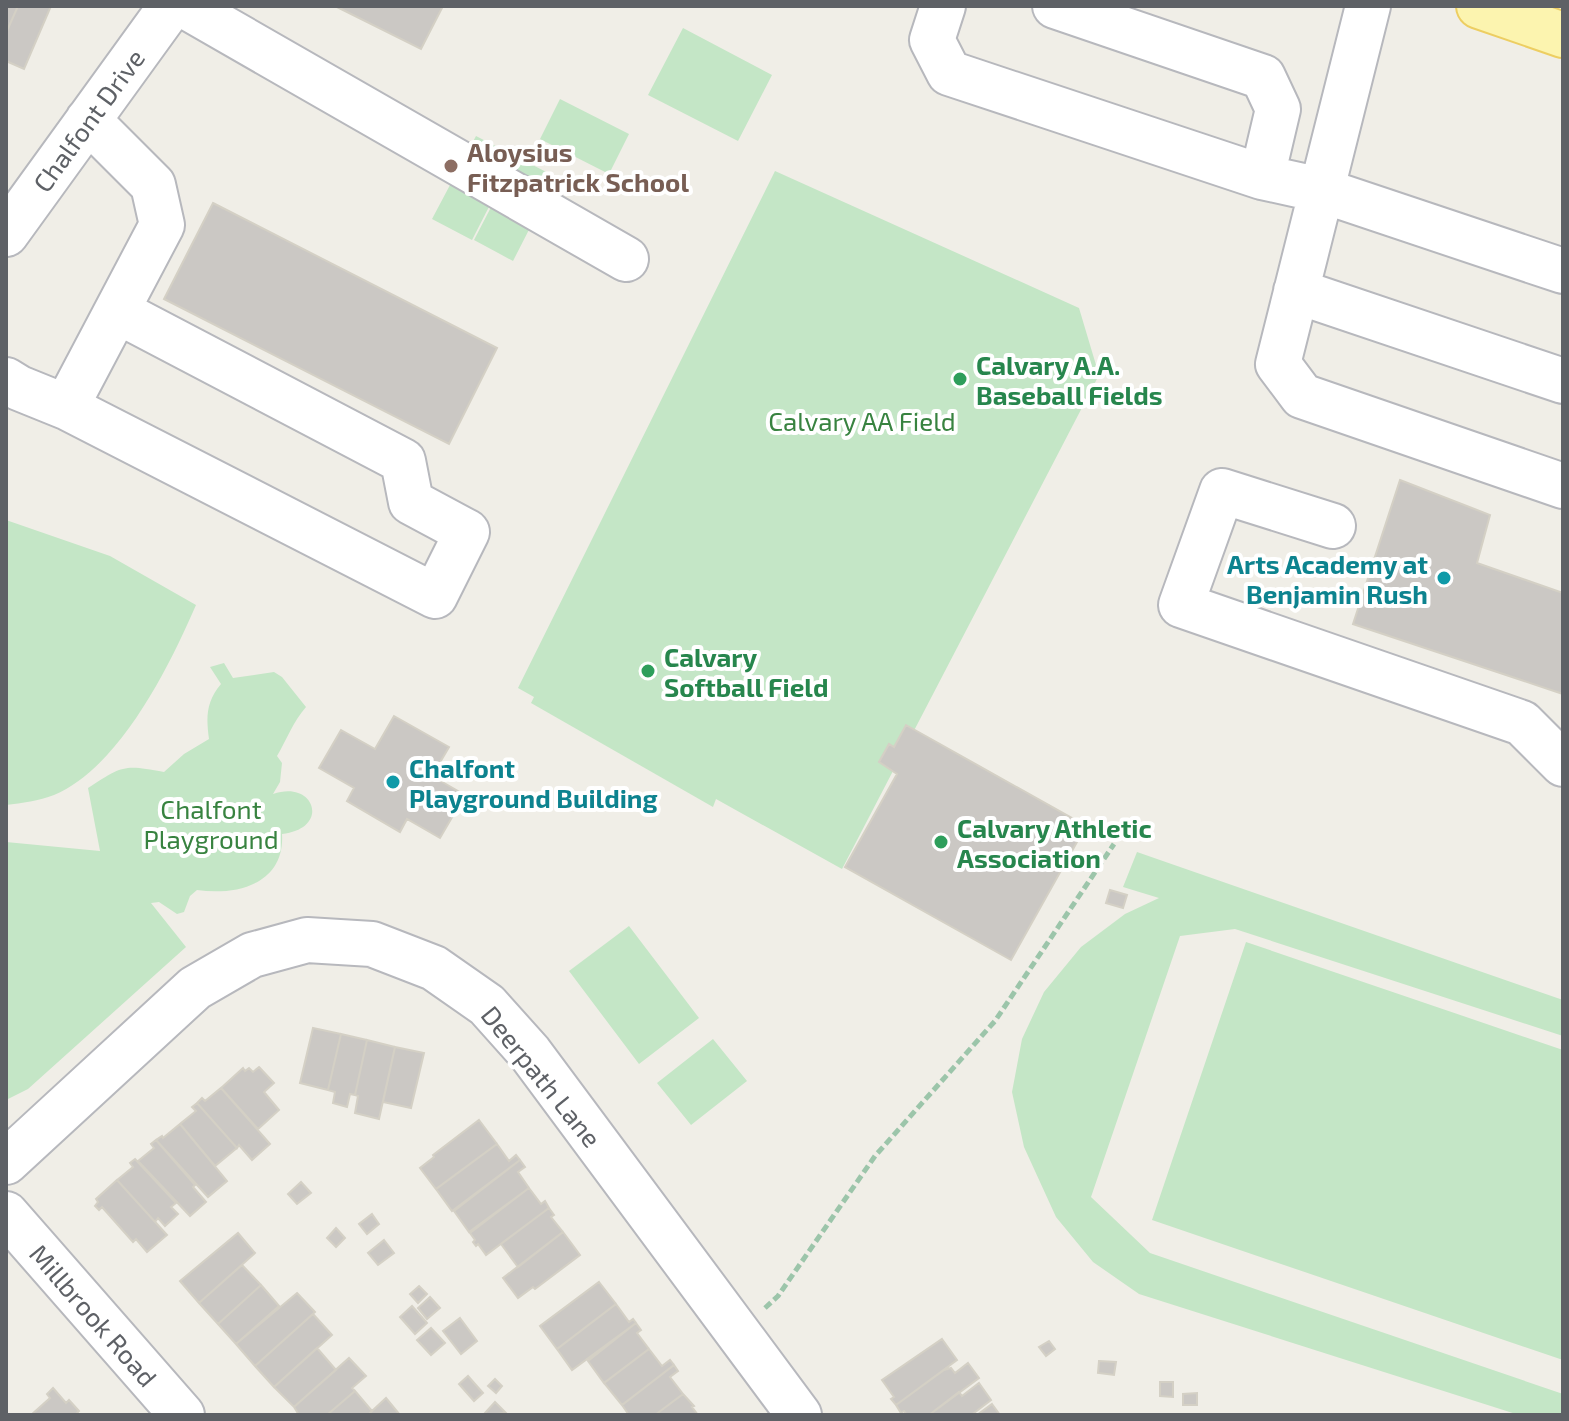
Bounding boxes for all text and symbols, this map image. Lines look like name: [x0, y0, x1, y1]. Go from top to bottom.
street label: Chalfont Drive: [26, 43, 150, 197]
place label: Aloysius Fitzpatrick School: [467, 136, 689, 197]
marker: Aloysius Fitzpatrick School: [442, 157, 460, 175]
place label: Calvary A.A. Baseball Fields: [976, 349, 1162, 410]
marker: Calvary A.A. Baseball Fields: [951, 370, 969, 388]
park label: Calvary AA Field: [768, 405, 956, 436]
place label: Arts Academy at Benjamin Rush: [1227, 548, 1428, 609]
marker: Arts Academy at Benjamin Rush: [1435, 569, 1453, 587]
place label: Calvary Softball Field: [664, 641, 828, 702]
marker: Calvary Softball Field: [639, 662, 657, 680]
place label: Chalfont Playground Building: [409, 752, 658, 814]
marker: Chalfont Playground Building: [384, 773, 402, 791]
park label: Chalfont Playground: [143, 793, 279, 854]
place label: Calvary Athletic Association: [957, 812, 1152, 873]
marker: Calvary Athletic Association: [932, 833, 950, 851]
street label: Deerpath Lane: [476, 999, 608, 1153]
street label: Millbrook Road: [24, 1238, 164, 1392]

